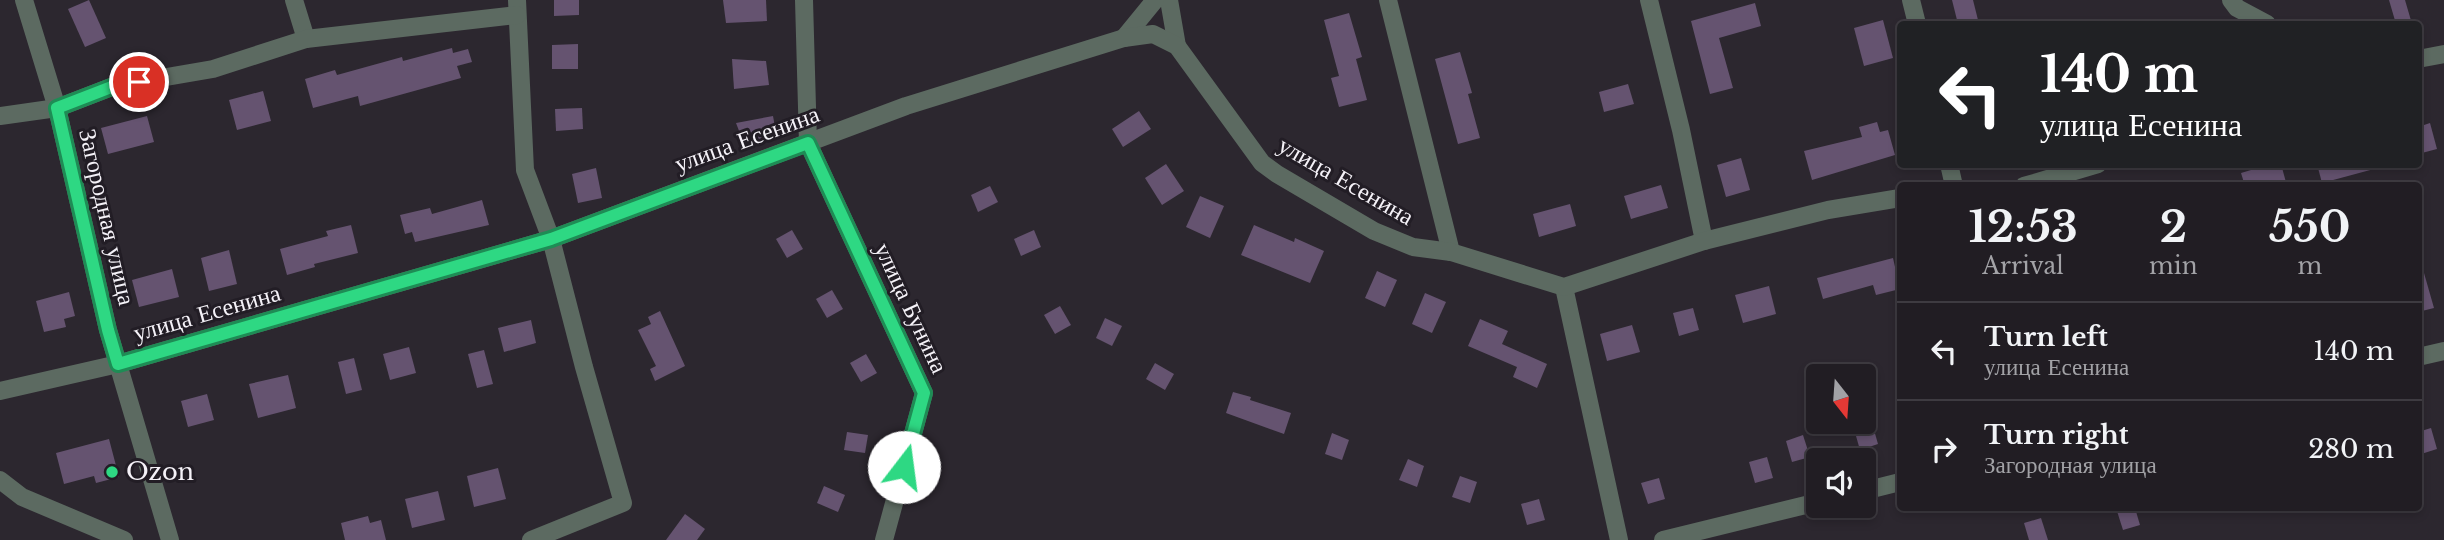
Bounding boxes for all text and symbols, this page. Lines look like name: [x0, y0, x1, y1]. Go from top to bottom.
text: 140 m: [2040, 44, 2198, 105]
icon: left: [1925, 49, 2016, 140]
pin: [109, 52, 169, 112]
icon: arrive: [120, 63, 158, 101]
street label: улица Есенина: [671, 99, 823, 178]
text: улица Есенина: [2040, 105, 2242, 145]
street label: Загородная улица: [73, 126, 142, 308]
street label: улица Есенина: [1273, 130, 1419, 231]
text: 12:53: [1968, 201, 2078, 253]
text: 2: [2160, 201, 2187, 253]
text: 550: [2269, 201, 2351, 253]
street label: улица Бунина: [869, 238, 954, 378]
text: Arrival: [1982, 252, 2064, 280]
text: min: [2149, 252, 2197, 280]
text: m: [2297, 252, 2322, 280]
street label: улица Есенина: [130, 278, 284, 347]
text: Turn left: [1984, 321, 2108, 353]
icon: left: [1925, 332, 1963, 370]
text: 140 m: [2313, 335, 2394, 367]
text: улица Есенина: [1984, 353, 2129, 381]
north arrow: [1806, 364, 1876, 434]
map controls: [1806, 364, 1876, 518]
text: Turn right: [1984, 419, 2129, 451]
position arrow: [867, 430, 941, 504]
icon: right: [1925, 430, 1963, 468]
text: 280 m: [2308, 433, 2394, 465]
button: sound: [1806, 448, 1876, 518]
text: Загородная улица: [1984, 451, 2157, 479]
place label: Ozon: [126, 457, 194, 486]
marker: Ozon: [104, 464, 120, 480]

